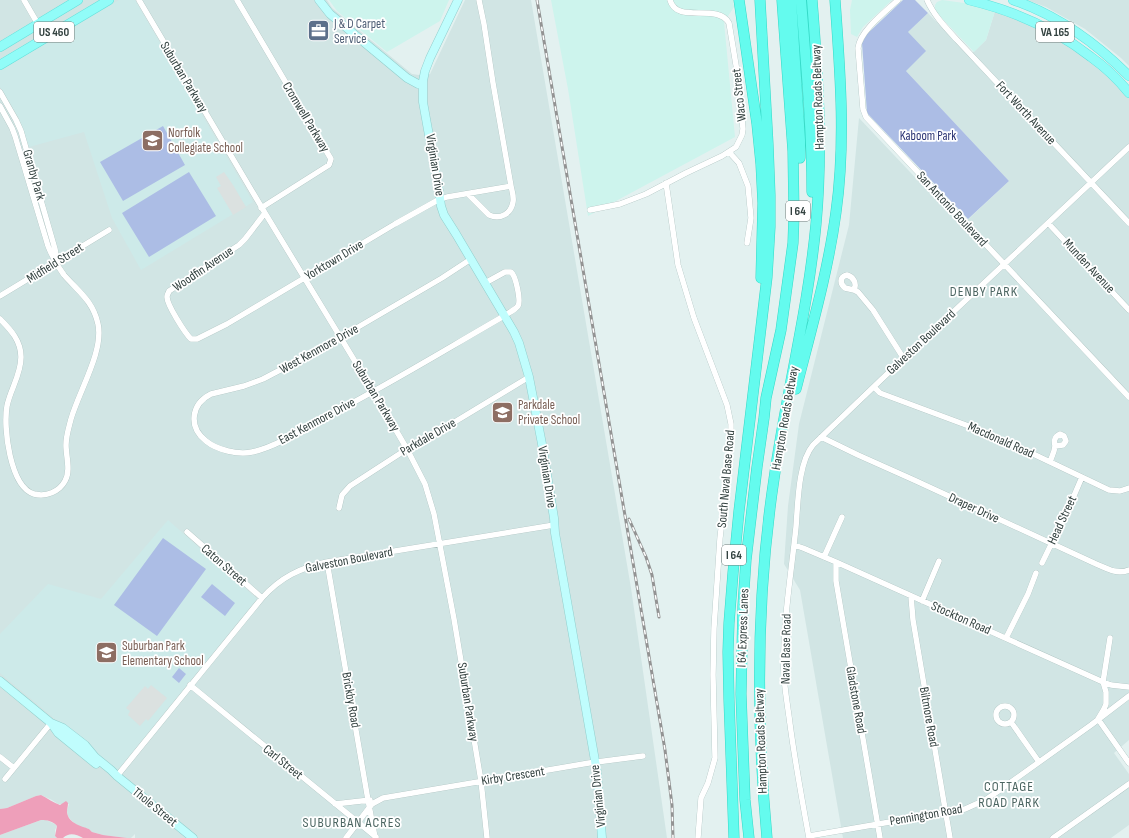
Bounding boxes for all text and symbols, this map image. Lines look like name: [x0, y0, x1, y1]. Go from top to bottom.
place label: J & D Carpet Service: [333, 16, 385, 47]
office icon: J & D Carpet Service: [306, 18, 332, 44]
road number: US 460: [34, 22, 74, 42]
road number: VA 165: [1036, 22, 1074, 42]
street label: Suburban Parkway: [157, 39, 211, 115]
street label: Hampton Roads Beltway: [808, 44, 828, 150]
street label: Waco Street: [728, 68, 750, 122]
street label: Fort Worth Avenue: [993, 78, 1059, 148]
street label: Cromwell Parkway: [279, 79, 333, 155]
place label: Norfolk Collegiate School: [168, 125, 243, 156]
school or university icon: Norfolk Collegiate School: [139, 127, 165, 153]
park label: Kaboom Park: [900, 128, 956, 144]
street label: Virginian Drive: [422, 133, 448, 197]
street label: Granby Park: [19, 148, 49, 202]
street label: San Antonio Boulevard: [913, 168, 991, 250]
road number: I 64: [786, 201, 810, 221]
street label: Munden Avenue: [1060, 235, 1118, 297]
street label: Yorktown Drive: [302, 236, 366, 284]
street label: Midfield Street: [24, 239, 86, 287]
street label: Woodfin Avenue: [170, 243, 236, 295]
district label: DENBY PARK: [950, 283, 1018, 300]
street label: Galveston Boulevard: [883, 306, 959, 378]
street label: West Kenmore Drive: [277, 321, 361, 377]
street label: Suburban Parkway: [349, 358, 403, 434]
street label: Hampton Roads Beltway: [768, 365, 802, 471]
street label: East Kenmore Drive: [276, 394, 358, 448]
place label: Parkdale Private School: [518, 397, 580, 428]
school or university icon: Parkdale Private School: [490, 399, 516, 425]
street label: Parkdale Drive: [397, 415, 459, 459]
street label: Macdonald Road: [965, 418, 1037, 462]
street label: South Naval Base Road: [714, 429, 738, 529]
street label: Virginian Drive: [534, 445, 560, 509]
street label: Draper Drive: [946, 489, 1002, 527]
street label: Head Street: [1044, 493, 1080, 547]
street label: Caton Street: [198, 541, 250, 589]
street label: Galveston Boulevard: [304, 544, 394, 576]
road number: I 64: [722, 545, 746, 565]
street label: I 64 Express Lanes: [734, 588, 752, 668]
street label: Stockton Road: [929, 598, 993, 638]
street label: Naval Base Road: [777, 614, 795, 684]
place label: Suburban Park Elementary School: [122, 638, 204, 669]
school or university icon: Suburban Park Elementary School: [94, 640, 120, 666]
street label: Suburban Parkway: [454, 661, 482, 743]
street label: Gladstone Road: [842, 665, 870, 735]
street label: Brickby Road: [338, 671, 364, 729]
street label: Biltmore Road: [916, 686, 942, 748]
street label: Hampton Roads Beltway: [751, 688, 771, 794]
street label: Carl Street: [260, 741, 306, 783]
street label: Kirby Crescent: [480, 763, 546, 789]
street label: Virginian Drive: [587, 764, 609, 828]
district label: COTTAGE ROAD PARK: [978, 778, 1040, 811]
street label: Thole Street: [129, 784, 181, 830]
street label: Pennington Road: [888, 801, 964, 829]
district label: SUBURBAN ACRES: [303, 814, 401, 831]

